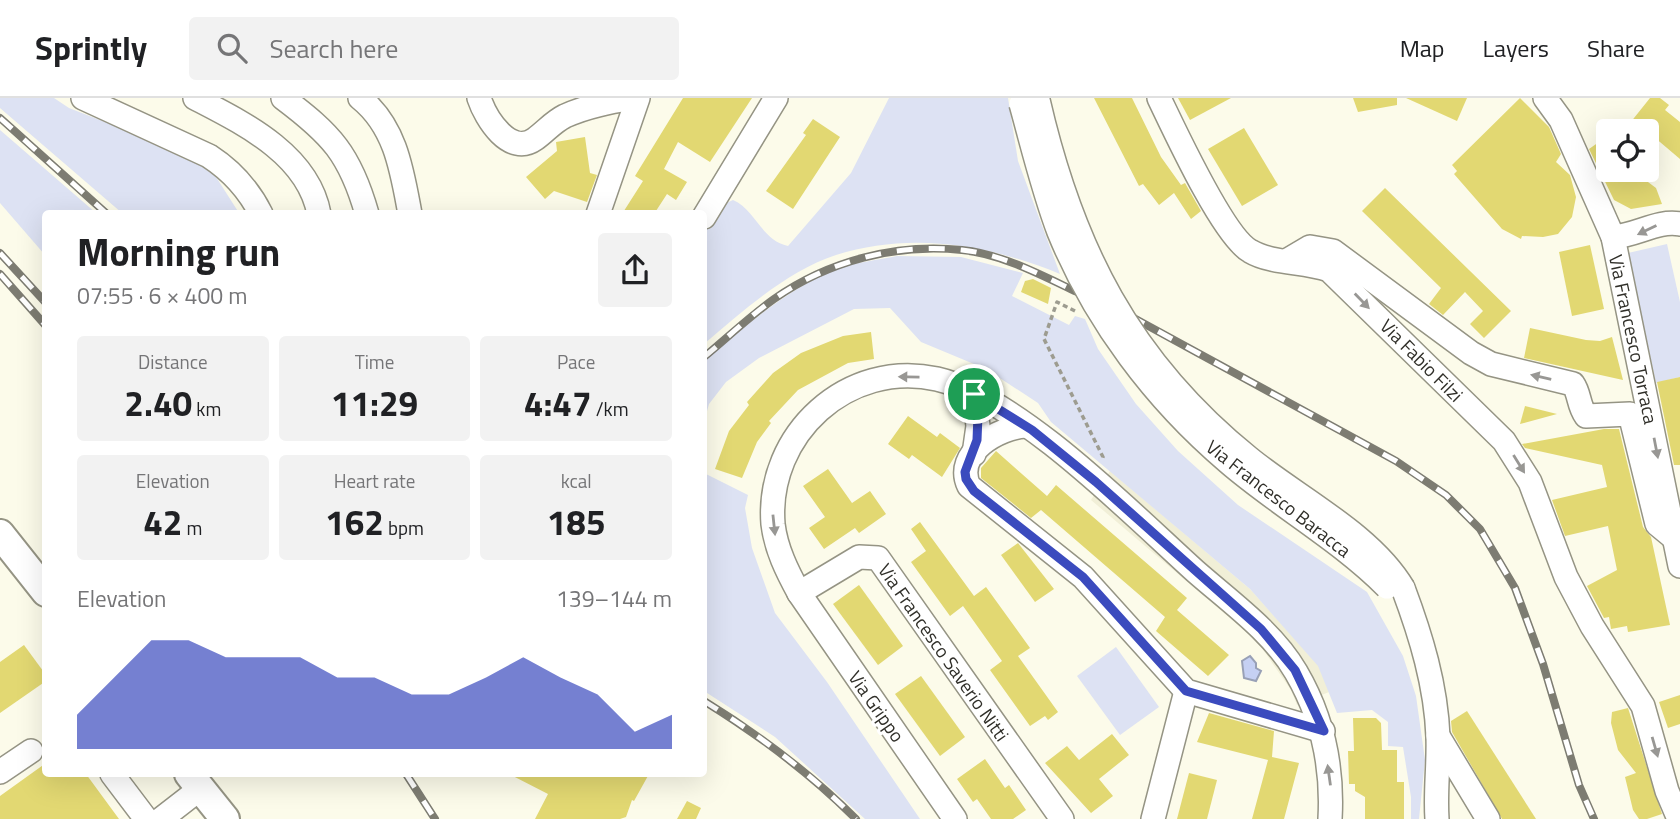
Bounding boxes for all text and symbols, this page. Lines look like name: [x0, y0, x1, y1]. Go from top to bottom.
search box: [189, 17, 679, 80]
text: Sprintly: [35, 23, 147, 73]
icon: search: [213, 29, 251, 67]
text: Search here: [269, 29, 398, 68]
text: Map: [1400, 30, 1445, 66]
text: Layers: [1483, 30, 1549, 66]
text: Share: [1587, 30, 1645, 66]
map controls: [1596, 119, 1659, 182]
button: locate: [1596, 119, 1659, 182]
text: Morning run: [77, 223, 280, 281]
one-way arrow: [1637, 224, 1657, 235]
button: share: [598, 233, 672, 307]
street label: Via Francesco Torraca: [1602, 252, 1666, 427]
text: 07:55 · 6 × 400 m: [77, 278, 247, 313]
one-way arrow: [1354, 292, 1371, 309]
street label: Via Fabio Filzi: [1374, 312, 1470, 408]
text: Distance: [138, 347, 208, 376]
text: Time: [355, 347, 394, 376]
text: Pace: [557, 347, 595, 376]
pin: [944, 364, 1004, 424]
one-way arrow: [898, 371, 920, 382]
one-way arrow: [1530, 371, 1552, 382]
icon: arrive: [955, 375, 993, 413]
text: 2.40: [124, 376, 192, 430]
text: 11:29: [331, 376, 418, 430]
text: 4:47: [524, 376, 592, 430]
text: km: [192, 394, 221, 423]
text: /km: [592, 394, 629, 423]
street label: Via Francesco Baracca: [1200, 432, 1358, 564]
one-way arrow: [1651, 437, 1662, 459]
one-way arrow: [1512, 455, 1525, 474]
text: Elevation: [136, 466, 210, 495]
text: Heart rate: [334, 466, 415, 495]
text: kcal: [561, 466, 592, 495]
text: 42: [143, 495, 182, 549]
text: 162: [325, 495, 384, 549]
text: 185: [547, 495, 606, 549]
text: m: [182, 513, 202, 542]
text: bpm: [384, 513, 424, 542]
one-way arrow: [769, 514, 780, 536]
street label: Via Francesco Saverio Nitti: [871, 557, 1017, 747]
text: Elevation: [77, 581, 166, 616]
text: 139–144 m: [556, 581, 672, 616]
street label: Via Grippo: [842, 664, 912, 748]
one-way arrow: [1650, 737, 1660, 758]
one-way arrow: [1324, 764, 1335, 786]

